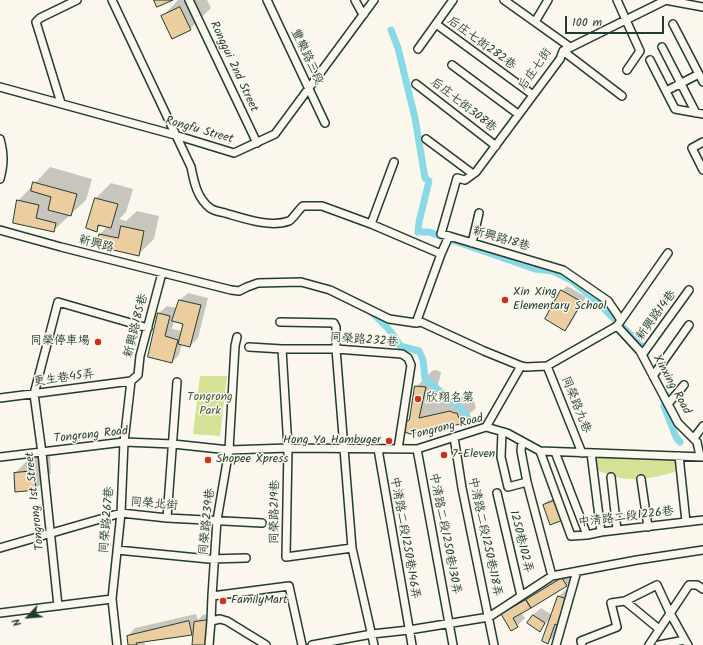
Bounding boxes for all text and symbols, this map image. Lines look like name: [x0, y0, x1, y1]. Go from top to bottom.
scale bar: [567, 8, 666, 34]
text: 100 m: [572, 13, 602, 32]
street label: 后庄七街282巷: [444, 14, 518, 74]
street label: Ronggui 2nd Street: [206, 19, 260, 115]
street label: 豐樂路三段: [287, 27, 325, 87]
street label: 后庄七街: [516, 46, 556, 94]
street label: 后庄七街308巷: [427, 76, 499, 136]
street label: Rongfu Street: [163, 114, 235, 148]
street label: 新興路18巷: [471, 225, 531, 255]
street label: 新興路: [77, 234, 115, 256]
place label: Xin Xing Elementary School: [513, 286, 606, 314]
street label: 新興路14巷: [634, 288, 680, 344]
street label: 新興路185巷: [122, 293, 152, 359]
marker: Xin Xing Elementary School: [500, 295, 510, 305]
street label: 同榮路232巷: [329, 331, 399, 351]
place label: 同榮停車場: [30, 335, 90, 349]
marker: 同榮停車場: [93, 337, 103, 347]
street label: Xinxing Road: [649, 353, 693, 417]
street label: 更生巷45弄: [33, 368, 95, 390]
street label: 同榮路九巷: [557, 374, 593, 436]
park label: Tongrong Park: [187, 391, 233, 419]
place label: 欣翔名第: [426, 392, 474, 406]
marker: 欣翔名第: [413, 394, 423, 404]
street label: Tongrong Road: [409, 412, 485, 444]
street label: Tongrong Road: [53, 425, 129, 447]
place label: Hong Ya Hambuger: [283, 434, 381, 448]
marker: Hong Ya Hambuger: [384, 436, 394, 446]
place label: 7-Eleven: [452, 448, 495, 462]
marker: 7-Eleven: [439, 450, 449, 460]
street label: Tongrong 1st Street: [24, 451, 48, 551]
place label: Shopee Xpress: [216, 453, 288, 467]
marker: Shopee Xpress: [203, 455, 213, 465]
street label: 中清路二段1250巷130弄: [425, 472, 463, 596]
street label: 中清路二段1250巷146弄: [386, 476, 422, 600]
street label: 中清路二段1250巷118弄: [464, 476, 504, 598]
street label: 同榮路219巷: [268, 480, 284, 544]
street label: 同榮路267巷: [98, 486, 118, 554]
street label: 同榮路239巷: [197, 488, 219, 556]
street label: 同榮北街: [129, 496, 179, 514]
street label: 中清路二段1226巷: [577, 505, 675, 531]
street label: 1250巷102弄: [505, 509, 535, 575]
place label: FamilyMart: [231, 594, 288, 608]
marker: FamilyMart: [218, 596, 228, 606]
north arrow: [8, 597, 48, 637]
text: N: [8, 615, 27, 629]

